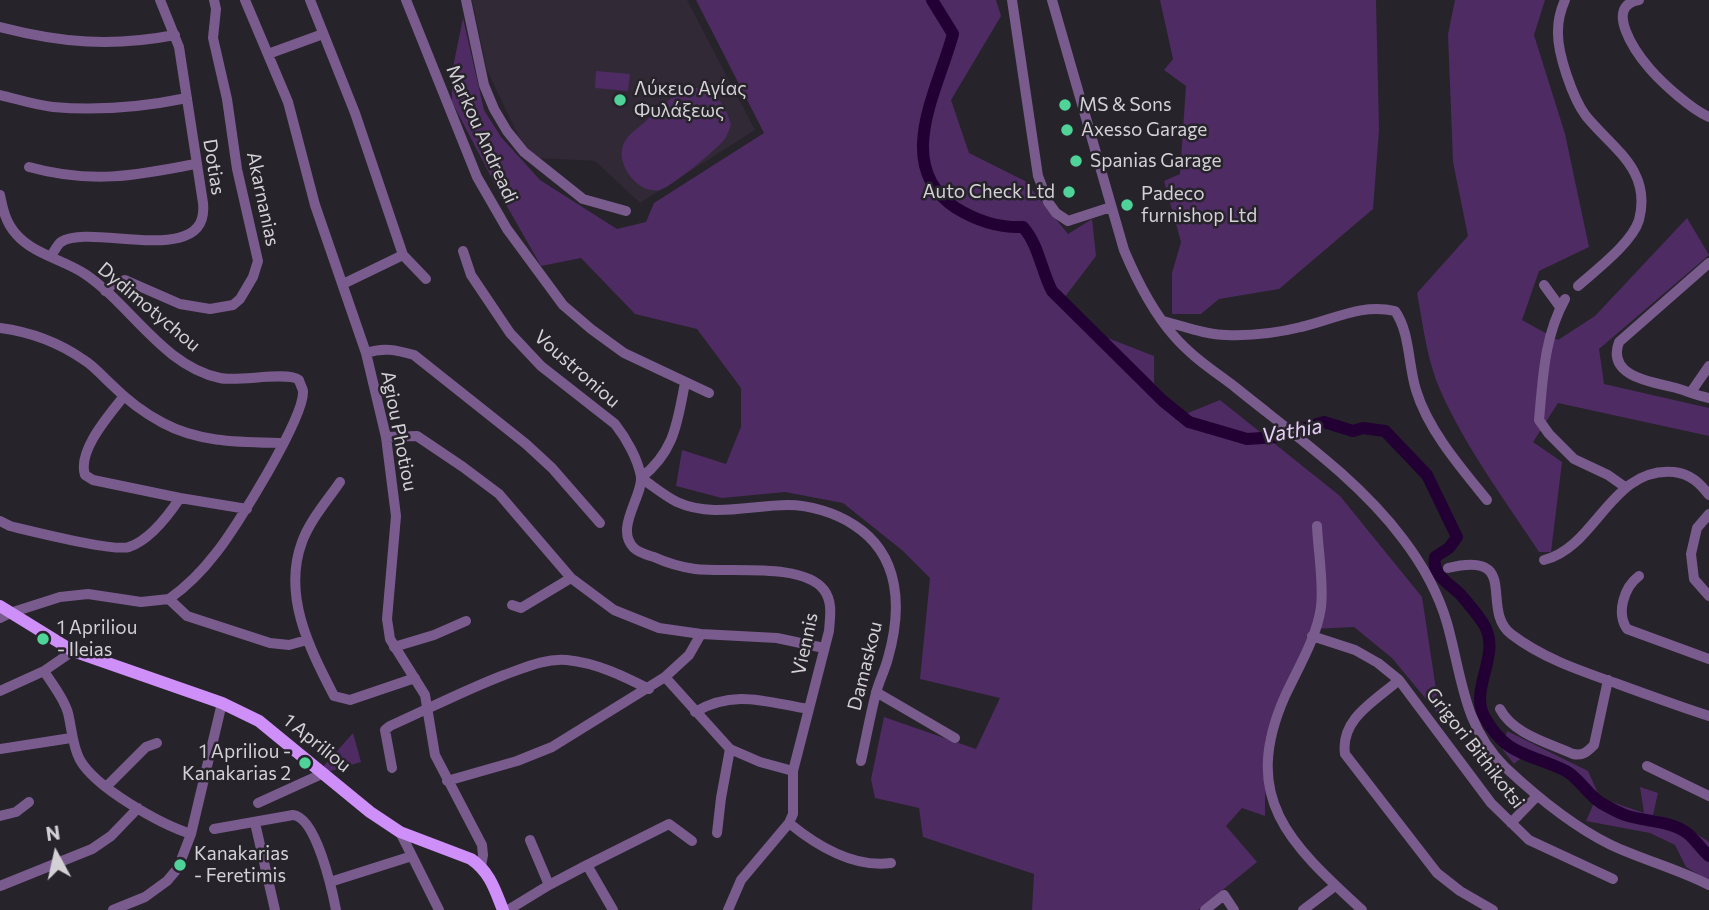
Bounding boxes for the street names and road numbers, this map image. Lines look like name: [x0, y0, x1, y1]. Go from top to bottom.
street label: Markou Andreadi: [441, 61, 523, 207]
street label: Dotias: [198, 137, 230, 197]
street label: Akarnanias: [242, 150, 284, 248]
street label: Dydimotychou: [93, 258, 205, 356]
street label: Voustroniou: [529, 325, 625, 413]
street label: Agiou Photiou: [376, 369, 422, 493]
street label: Viennis: [787, 611, 823, 677]
street label: Damaskou: [843, 619, 887, 713]
street label: Grigori Bithikotsi: [1421, 683, 1529, 813]
street label: 1 Apriliou: [279, 709, 355, 777]

